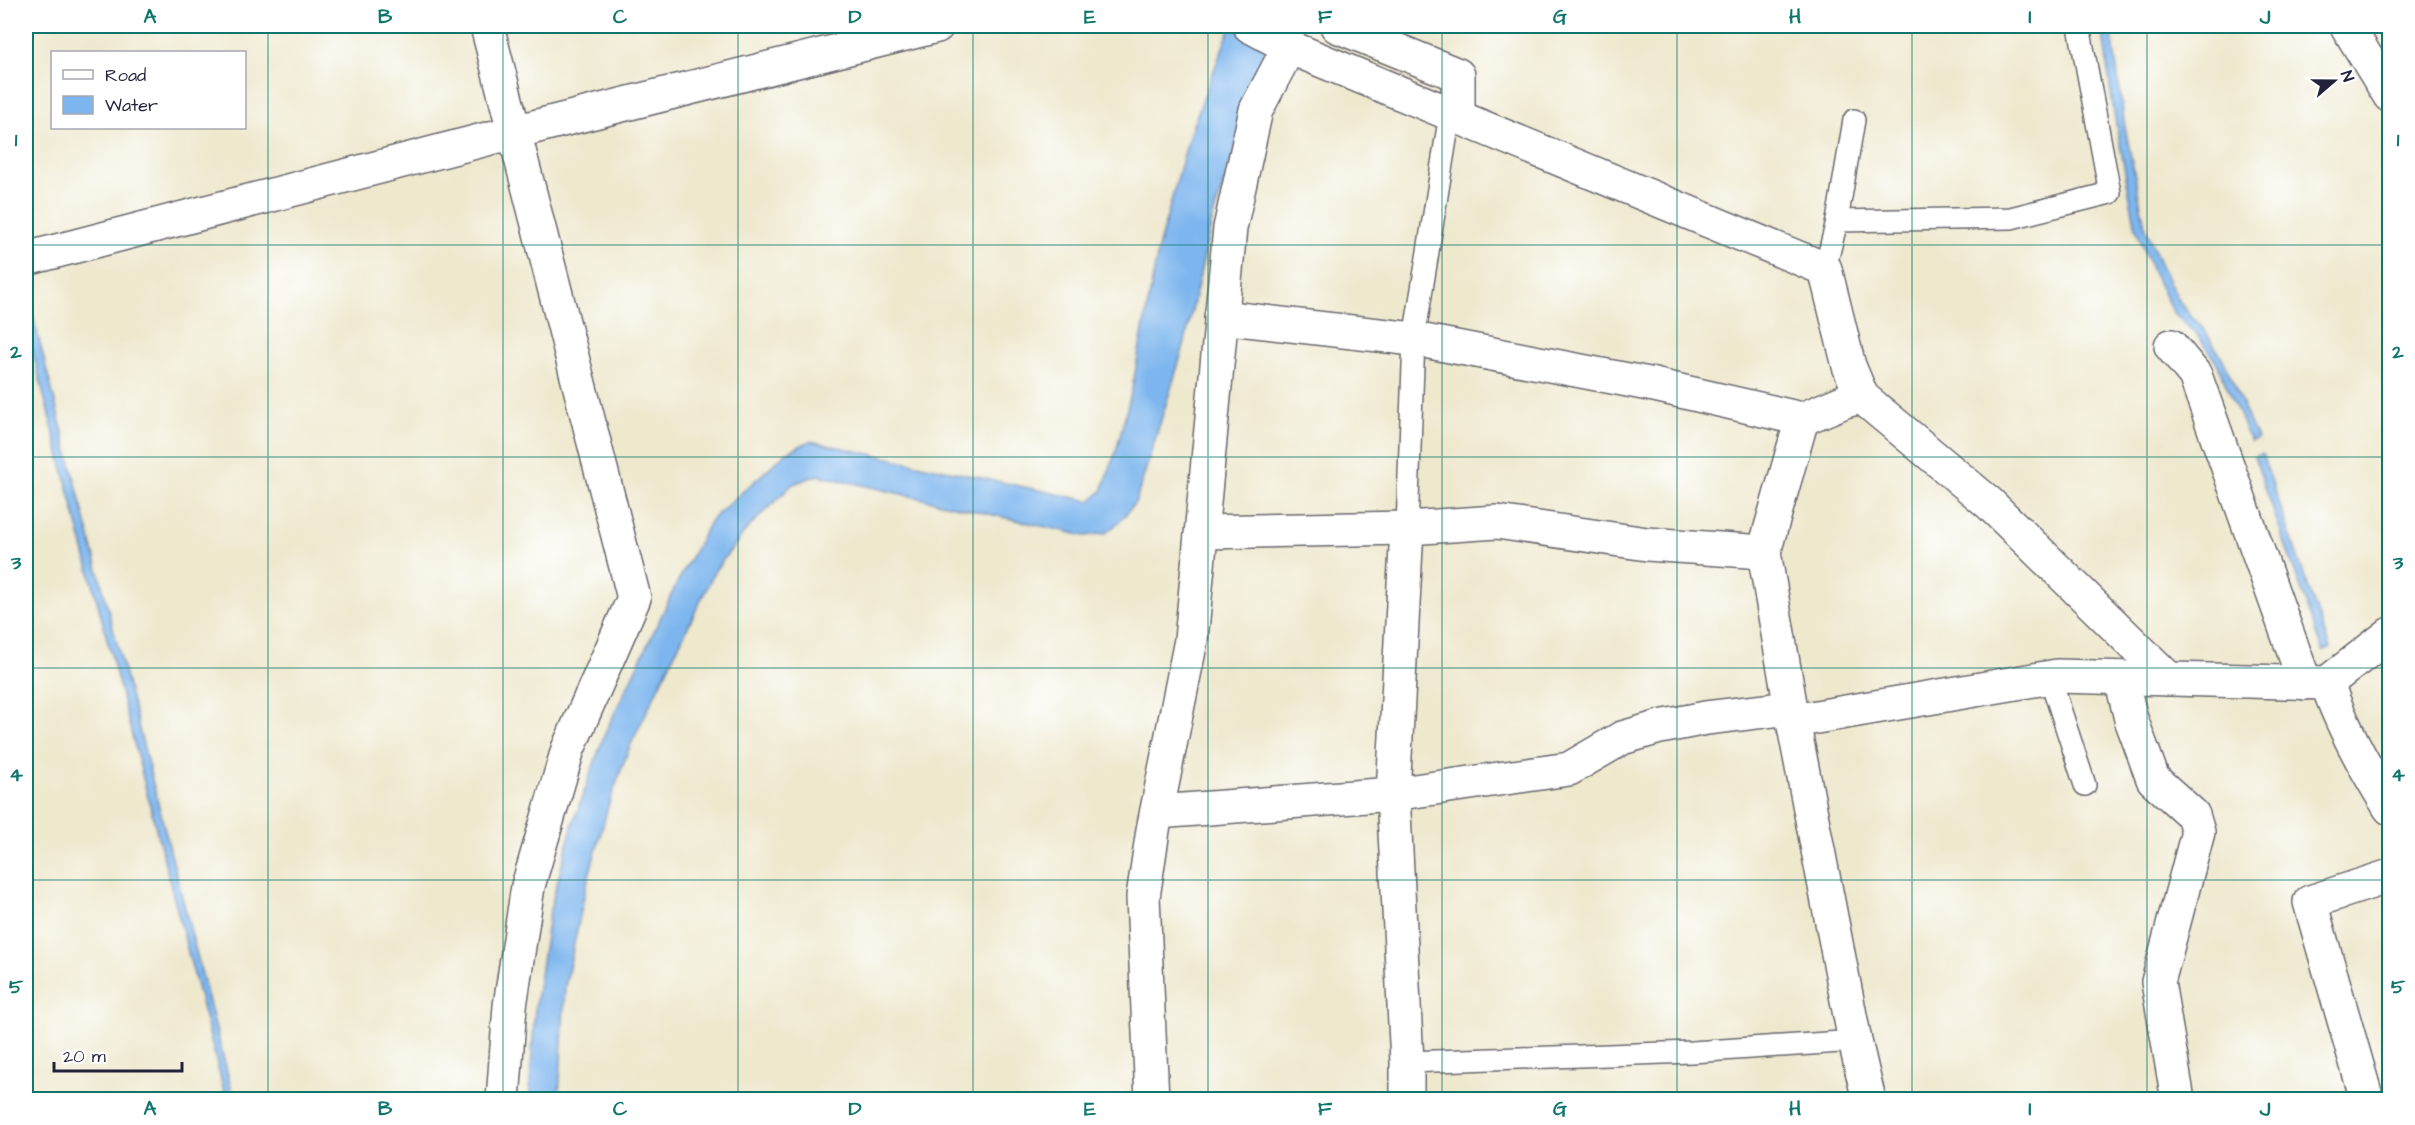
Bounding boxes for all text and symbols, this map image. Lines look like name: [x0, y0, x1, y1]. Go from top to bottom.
text: A: [144, 3, 157, 31]
text: B: [378, 3, 393, 31]
text: C: [613, 3, 628, 31]
text: D: [849, 3, 862, 31]
text: E: [1084, 3, 1096, 31]
text: F: [1318, 3, 1333, 31]
text: G: [1553, 3, 1567, 31]
text: H: [1789, 3, 1801, 31]
text: I: [2028, 3, 2032, 31]
text: J: [2259, 3, 2271, 31]
legend: [51, 51, 246, 129]
north arrow: [2304, 51, 2364, 111]
text: Road: [105, 63, 146, 88]
text: N: [2335, 68, 2359, 85]
text: Water: [105, 93, 158, 118]
text: 1: [15, 126, 18, 154]
text: 1: [2397, 126, 2400, 154]
text: 2: [9, 338, 22, 366]
text: 2: [2391, 338, 2404, 366]
text: 3: [10, 549, 22, 577]
text: 3: [2392, 549, 2404, 577]
text: 4: [9, 761, 23, 789]
text: 4: [2391, 761, 2405, 789]
text: 5: [9, 973, 24, 1001]
text: 5: [2391, 973, 2406, 1001]
scale bar: [54, 1035, 182, 1073]
text: 20 m: [63, 1044, 106, 1069]
text: A: [144, 1095, 157, 1123]
text: B: [378, 1095, 393, 1123]
text: C: [613, 1095, 628, 1123]
text: D: [849, 1095, 862, 1123]
text: E: [1084, 1095, 1096, 1123]
text: F: [1318, 1095, 1333, 1123]
text: G: [1553, 1095, 1567, 1123]
text: H: [1789, 1095, 1801, 1123]
text: I: [2028, 1095, 2032, 1123]
text: J: [2259, 1095, 2271, 1123]

